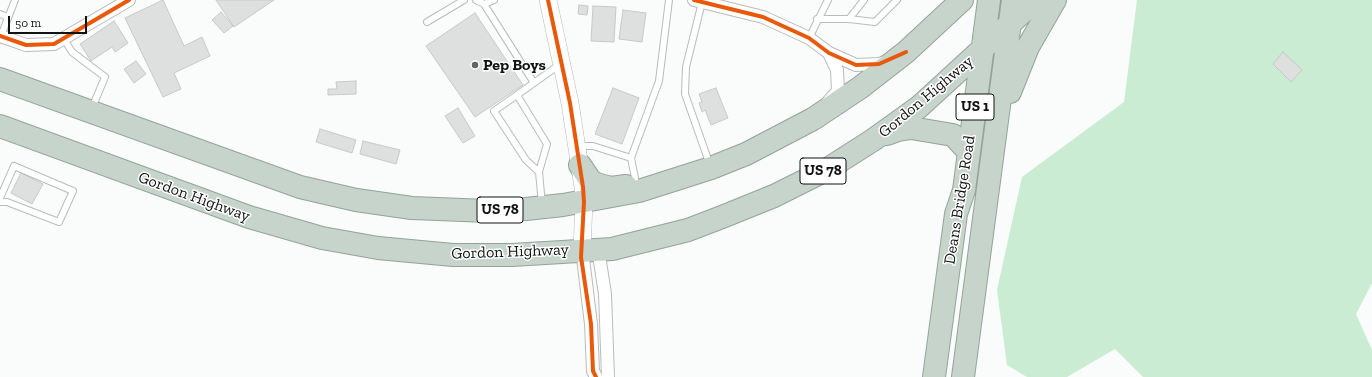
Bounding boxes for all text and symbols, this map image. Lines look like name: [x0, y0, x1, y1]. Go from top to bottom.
scale bar: [10, 8, 89, 34]
text: 50 m: [15, 16, 41, 30]
street label: Gordon Highway: [875, 52, 977, 142]
place label: Pep Boys: [483, 55, 546, 75]
marker: Pep Boys: [470, 60, 480, 70]
road number: US 1: [956, 94, 994, 120]
street label: Deans Bridge Road: [940, 134, 980, 266]
road number: US 78: [800, 158, 846, 184]
street label: Gordon Highway: [135, 168, 253, 226]
road number: US 78: [477, 197, 523, 223]
street label: Gordon Highway: [451, 240, 569, 264]

